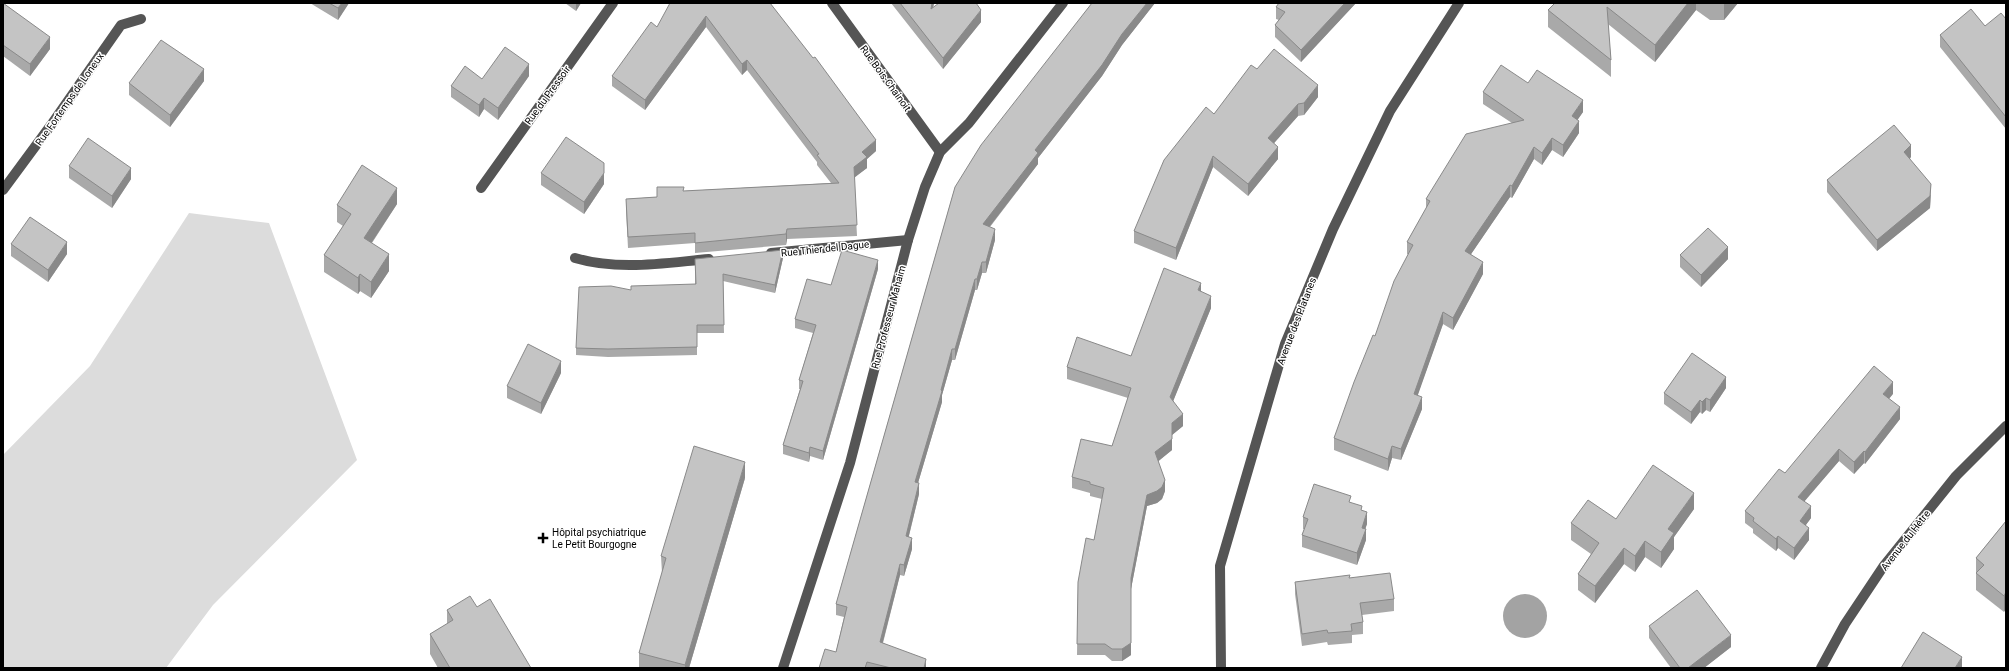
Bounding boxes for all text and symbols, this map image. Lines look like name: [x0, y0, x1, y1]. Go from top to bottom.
street label: Rue Bois-Chainoit: [858, 43, 913, 113]
street label: Rue Fortemps de Loneux: [33, 51, 106, 148]
street label: Rue du Pressoir: [522, 63, 573, 127]
street label: Rue Thier del Dague: [780, 238, 870, 259]
street label: Rue Professeur Mahaim: [869, 264, 908, 370]
street label: Avenue des Platanes: [1275, 276, 1318, 366]
street label: Avenue du Hêtre: [1879, 508, 1932, 573]
place label: Hôpital psychiatrique Le Petit Bourgogne: [552, 527, 646, 550]
marker: Hôpital psychiatrique Le Petit Bourgogne: [537, 532, 549, 544]

